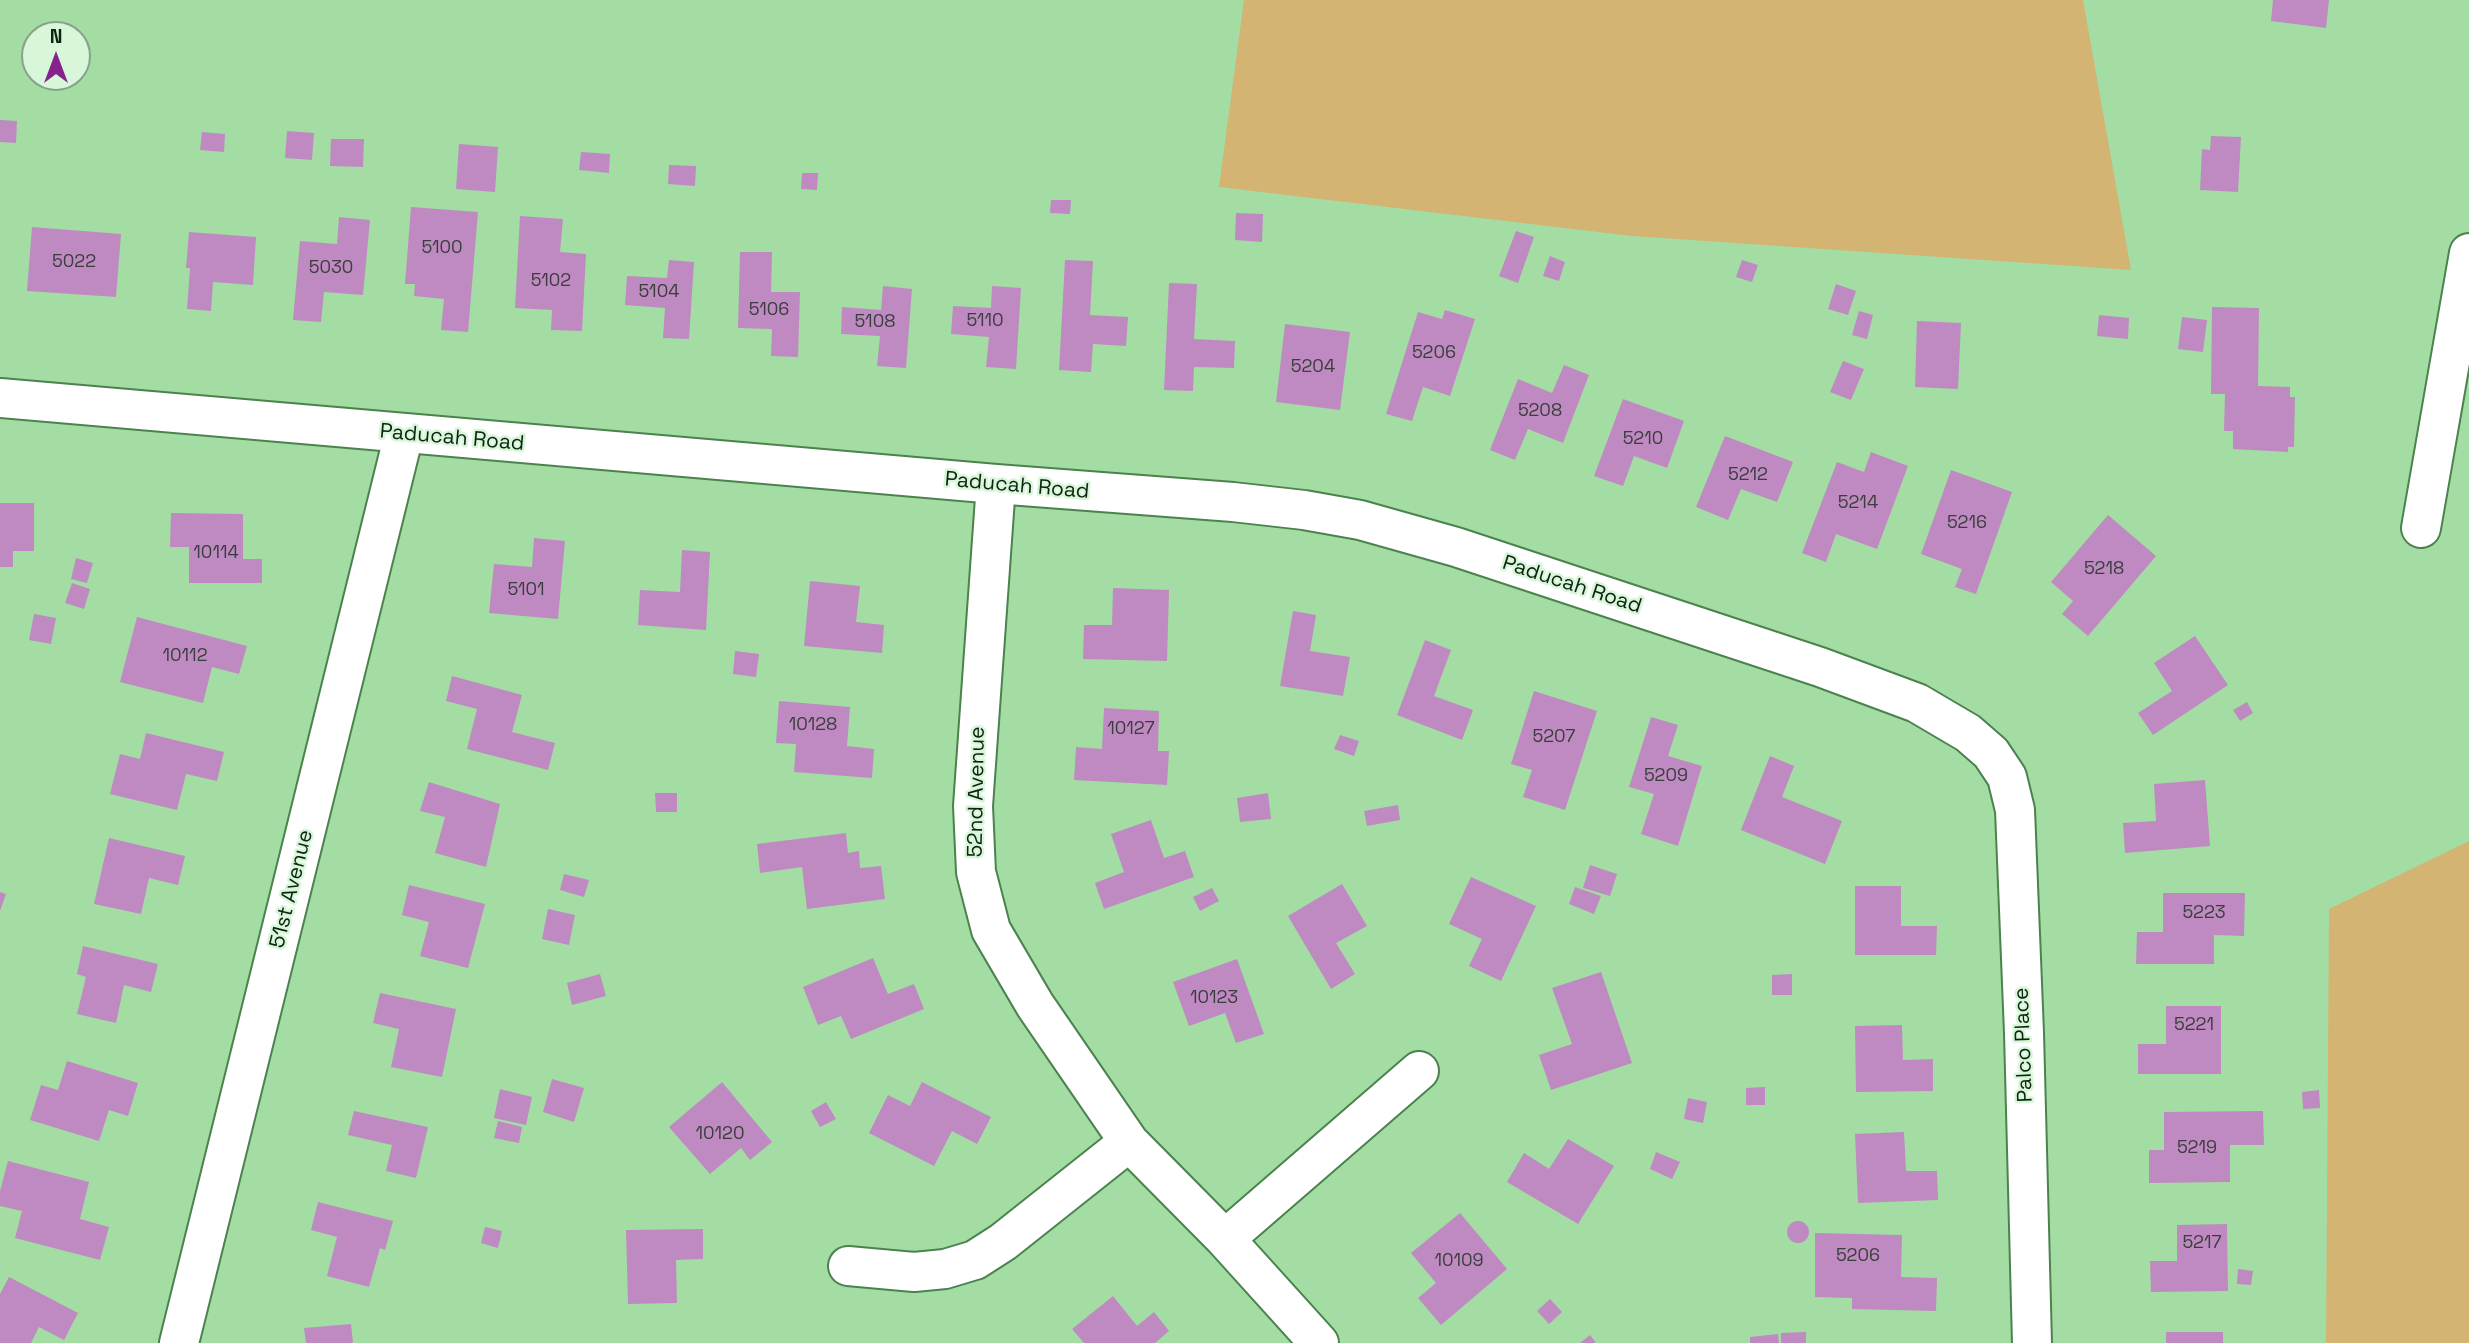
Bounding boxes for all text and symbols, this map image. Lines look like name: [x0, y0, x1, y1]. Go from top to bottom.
north arrow: [21, 21, 91, 91]
text: N: [50, 24, 62, 49]
house number: 5100: [421, 237, 463, 259]
house number: 5022: [52, 251, 96, 273]
house number: 5030: [309, 257, 353, 279]
house number: 5102: [531, 270, 571, 292]
house number: 5104: [639, 281, 679, 303]
house number: 5106: [749, 299, 789, 321]
house number: 5110: [966, 310, 1004, 332]
house number: 5108: [855, 311, 895, 333]
house number: 5206: [1412, 342, 1456, 364]
house number: 5204: [1291, 356, 1335, 378]
house number: 5208: [1518, 400, 1562, 422]
street label: Paducah Road: [379, 419, 525, 457]
house number: 5210: [1623, 428, 1663, 450]
house number: 5212: [1728, 464, 1768, 486]
street label: Paducah Road: [944, 467, 1090, 505]
house number: 5214: [1838, 492, 1878, 514]
house number: 5216: [1947, 512, 1987, 534]
house number: 10114: [193, 542, 239, 564]
street label: Paducah Road: [1499, 551, 1645, 619]
house number: 5218: [2084, 558, 2124, 580]
house number: 5101: [507, 579, 545, 601]
house number: 10112: [163, 645, 207, 667]
house number: 10128: [789, 714, 837, 736]
house number: 10127: [1107, 718, 1155, 740]
street label: 52nd Avenue: [963, 726, 991, 858]
house number: 5207: [1533, 726, 1575, 748]
house number: 5209: [1644, 765, 1688, 787]
street label: 51st Avenue: [265, 827, 319, 951]
house number: 5223: [2182, 902, 2226, 924]
house number: 10123: [1190, 987, 1238, 1009]
street label: Palco Place: [2009, 987, 2039, 1103]
house number: 5221: [2174, 1014, 2214, 1036]
house number: 10120: [696, 1123, 744, 1145]
house number: 5219: [2177, 1137, 2217, 1159]
house number: 5217: [2182, 1232, 2222, 1254]
house number: 5206: [1836, 1245, 1880, 1267]
house number: 10109: [1434, 1250, 1484, 1272]

